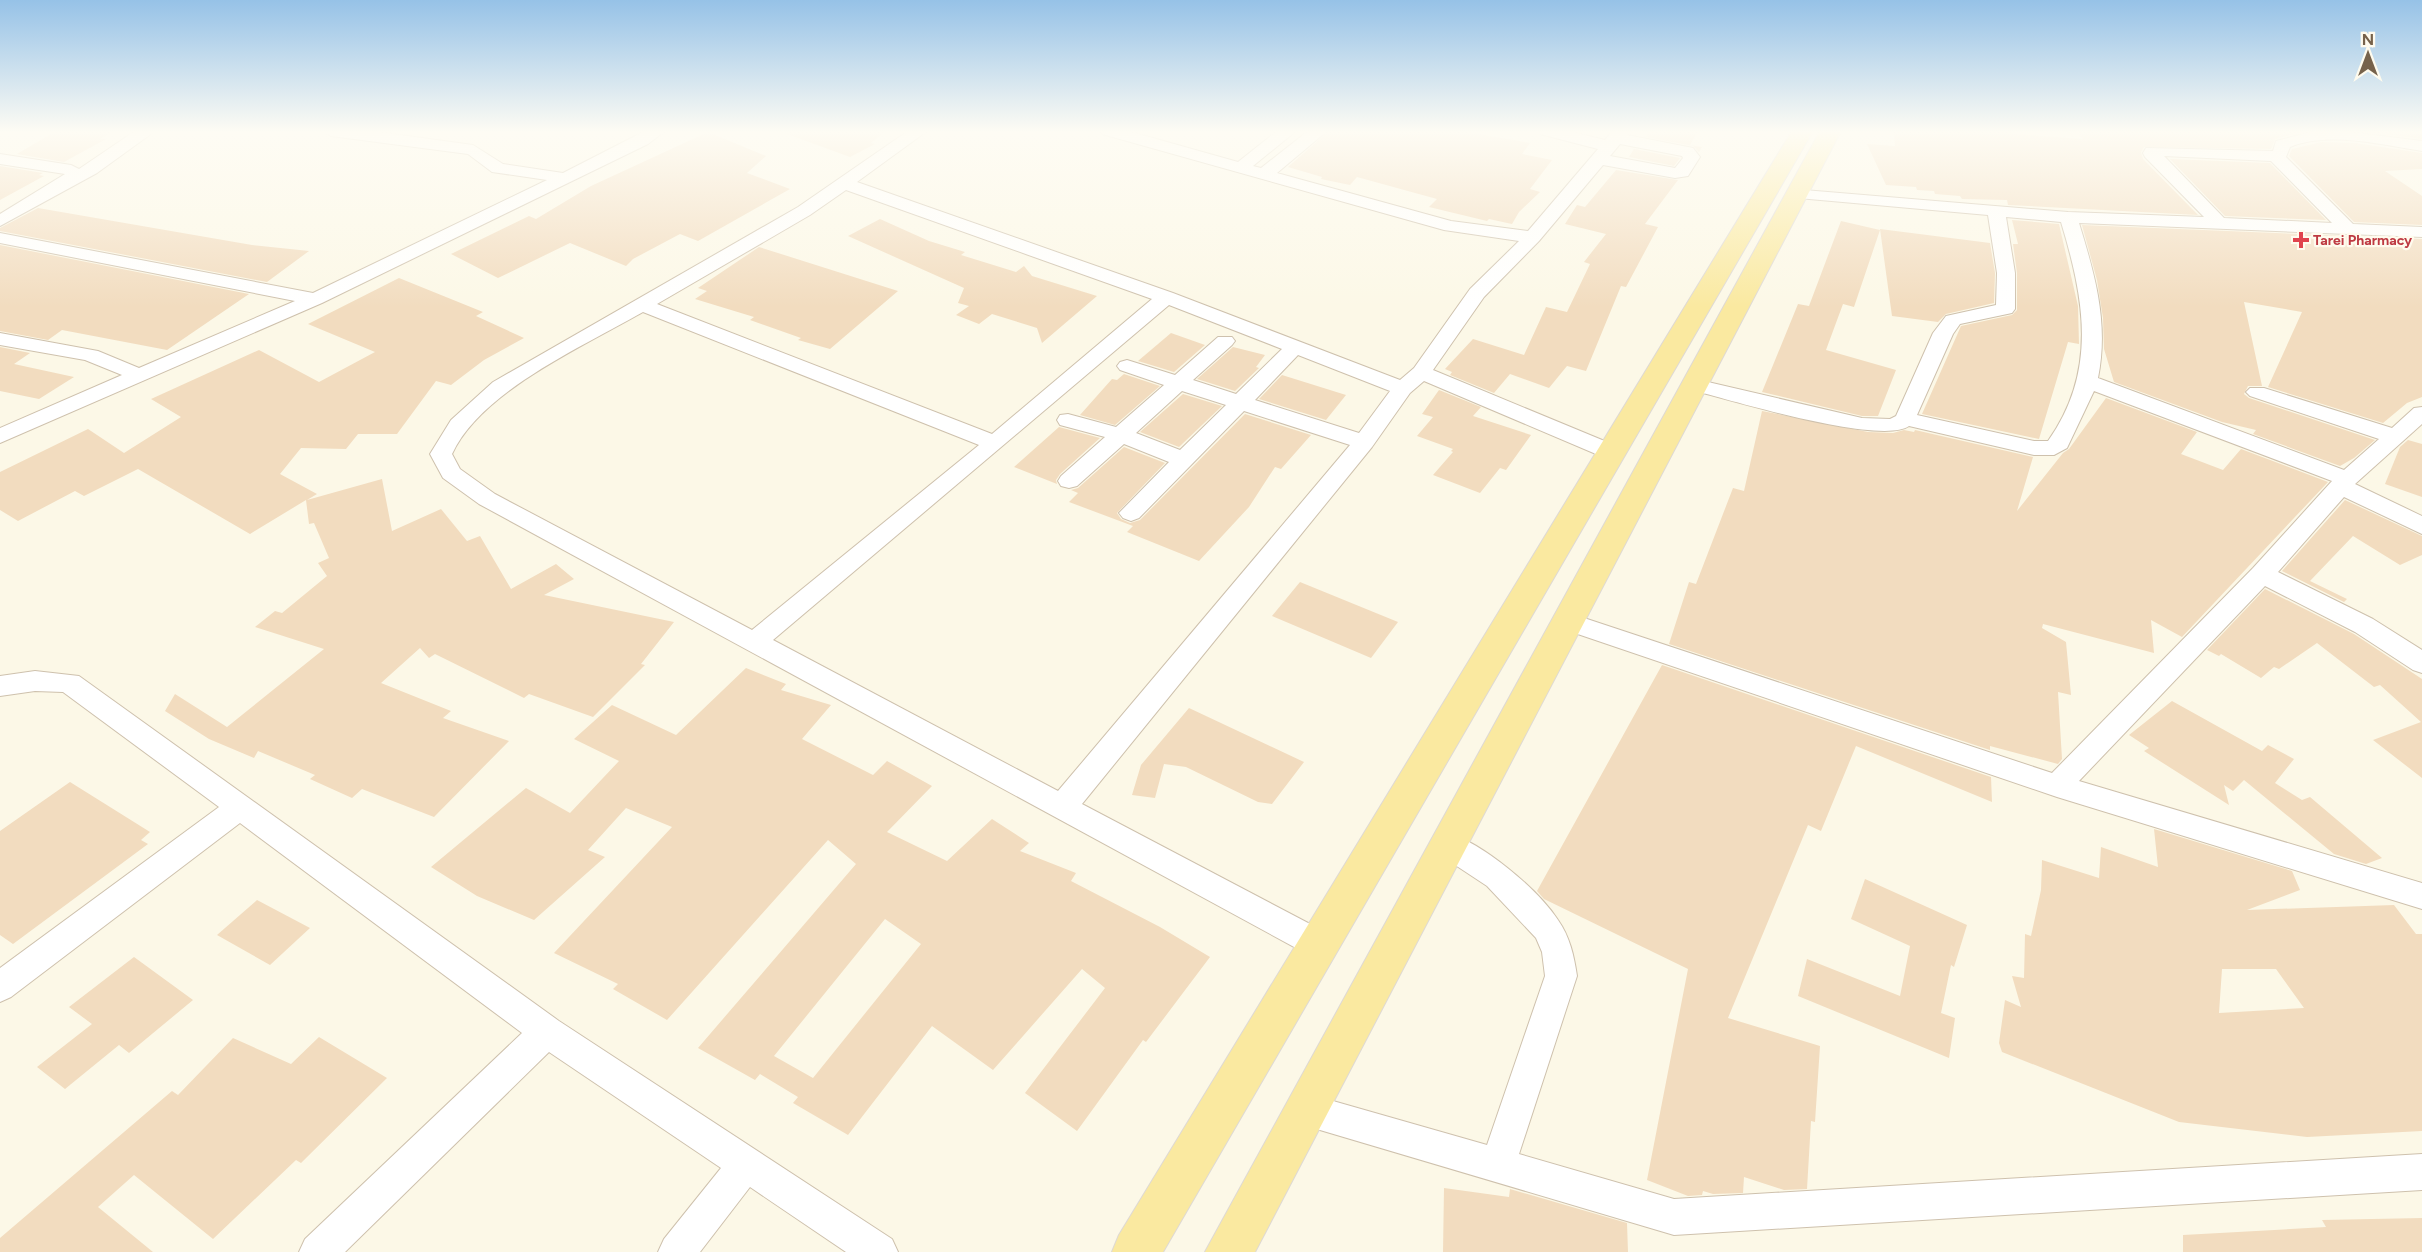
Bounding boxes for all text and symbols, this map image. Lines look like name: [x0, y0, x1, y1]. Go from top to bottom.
north arrow: [2338, 24, 2398, 84]
text: N: [2362, 30, 2374, 49]
place label: Tarei Pharmacy: [2313, 232, 2413, 249]
marker: Tarei Pharmacy: [2294, 233, 2308, 247]

